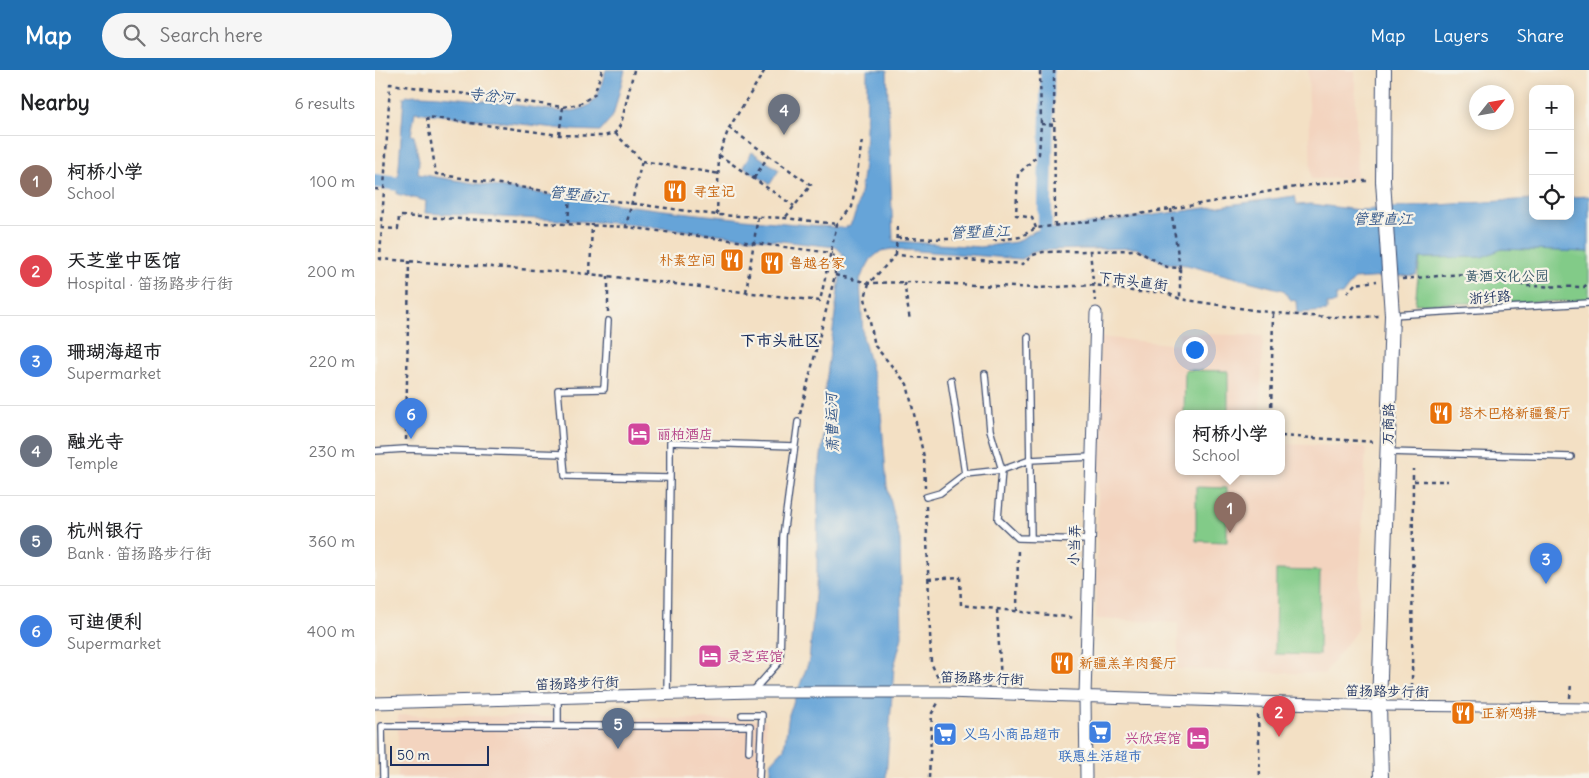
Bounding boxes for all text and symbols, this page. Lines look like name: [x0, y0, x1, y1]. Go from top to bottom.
search box: [102, 13, 452, 58]
text: Map: [25, 20, 72, 50]
icon: search: [120, 21, 148, 49]
text: Search here: [160, 23, 263, 47]
text: Map: [1370, 24, 1405, 47]
text: Layers: [1433, 24, 1489, 47]
text: Share: [1517, 24, 1564, 47]
water label: 寺岔河: [468, 84, 517, 108]
north arrow: [1469, 85, 1514, 130]
map controls: [1529, 85, 1574, 220]
button: +: [1529, 85, 1574, 130]
text: Nearby: [20, 89, 90, 116]
text: 6 results: [294, 93, 355, 113]
pin: 4: [768, 94, 800, 135]
button: −: [1529, 130, 1574, 175]
text: 柯桥小学: [67, 159, 143, 183]
text: 1: [33, 171, 39, 191]
text: 100 m: [310, 171, 355, 191]
button: locate: [1529, 175, 1574, 220]
restaurant icon: 寻宝记: [662, 178, 688, 204]
water label: 管墅直江: [548, 182, 611, 207]
place label: 寻宝记: [693, 182, 735, 200]
text: School: [67, 183, 115, 203]
water label: 管墅直江: [1353, 209, 1414, 228]
water label: 管墅直江: [950, 221, 1011, 242]
restaurant icon: 朴素空间: [719, 247, 745, 273]
text: 天芝堂中医馆: [67, 248, 181, 272]
restaurant icon: 鲁越名家: [759, 250, 785, 276]
place label: 朴素空间: [659, 251, 715, 269]
place label: 鲁越名家: [789, 254, 845, 272]
text: 2: [32, 261, 40, 281]
text: 200 m: [307, 261, 355, 281]
park label: 黄酒文化公园: [1465, 267, 1549, 285]
street label: 下市头直街: [1097, 268, 1169, 294]
text: Hospital · 笛扬路步行街: [67, 273, 233, 293]
street label: 浙纤路: [1468, 287, 1512, 307]
district label: 下市头社区: [740, 330, 820, 350]
your location: [1182, 337, 1208, 363]
text: 珊瑚海超市: [67, 339, 162, 363]
text: 3: [31, 351, 41, 371]
text: 220 m: [309, 351, 355, 371]
text: Supermarket: [67, 363, 161, 383]
water label: 萧曹运河: [821, 390, 842, 453]
pin: 6: [395, 398, 427, 439]
restaurant icon: 塔木巴格新疆餐厅: [1428, 400, 1454, 426]
street label: 万商路: [1378, 403, 1398, 445]
place label: 塔木巴格新疆餐厅: [1459, 404, 1571, 422]
popup: [1175, 410, 1285, 475]
hotel icon: 丽柏酒店: [626, 421, 652, 447]
text: 柯桥小学: [1192, 421, 1268, 445]
place label: 丽柏酒店: [657, 425, 713, 443]
text: 融光寺: [67, 429, 124, 453]
text: 4: [31, 441, 41, 461]
text: 230 m: [309, 441, 355, 461]
text: School: [1192, 445, 1240, 465]
text: Temple: [67, 453, 118, 473]
pin: 1: [1214, 492, 1246, 533]
text: 杭州银行: [67, 518, 143, 542]
street label: 小当弄: [1064, 524, 1084, 566]
text: 5: [31, 531, 41, 551]
text: 360 m: [308, 531, 355, 551]
text: Bank · 笛扬路步行街: [67, 543, 211, 563]
pin: 3: [1530, 543, 1562, 584]
text: 可迪便利: [67, 609, 143, 633]
text: 6: [31, 621, 41, 641]
text: 400 m: [307, 621, 355, 641]
text: Supermarket: [67, 633, 161, 653]
hotel icon: 灵芝宾馆: [697, 643, 723, 669]
place label: 灵芝宾馆: [727, 647, 783, 665]
restaurant icon: 新疆羔羊肉餐厅: [1049, 650, 1075, 676]
place label: 新疆羔羊肉餐厅: [1079, 654, 1177, 672]
street label: 笛扬路步行街: [940, 668, 1024, 688]
street label: 笛扬路步行街: [535, 673, 619, 693]
street label: 笛扬路步行街: [1345, 681, 1429, 701]
pin: 2: [1263, 696, 1295, 737]
restaurant icon: 正新鸡排: [1450, 700, 1476, 726]
place label: 正新鸡排: [1481, 704, 1537, 722]
pin: 5: [602, 708, 634, 749]
supermarket icon: 联惠生活超市: [1087, 719, 1113, 745]
supermarket icon: 义乌小商品超市: [932, 721, 958, 747]
place label: 义乌小商品超市: [963, 725, 1061, 743]
hotel icon: 兴欣宾馆: [1185, 725, 1211, 751]
place label: 兴欣宾馆: [1125, 729, 1181, 747]
scale bar: [390, 743, 489, 766]
text: 50 m: [397, 746, 430, 764]
place label: 联惠生活超市: [1058, 747, 1142, 765]

